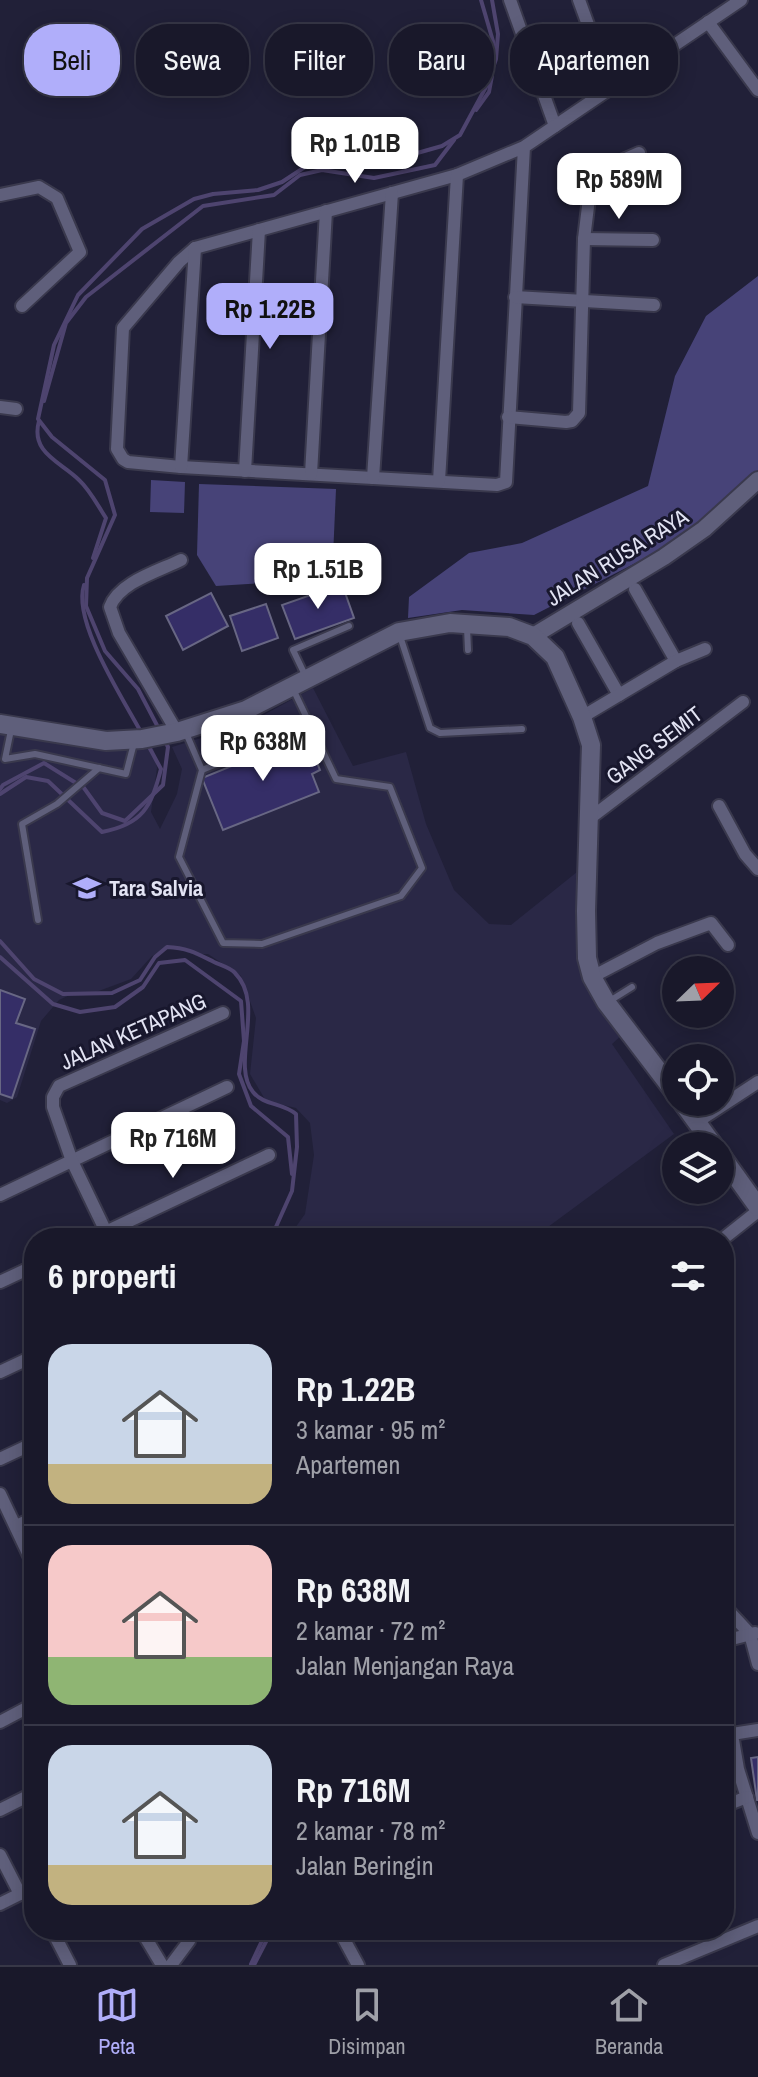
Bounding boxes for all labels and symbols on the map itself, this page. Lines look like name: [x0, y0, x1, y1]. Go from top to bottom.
pin: Rp 1.01B: [272, 117, 438, 185]
pin: Rp 589M: [545, 153, 693, 221]
pin: Rp 1.22B: [187, 283, 353, 351]
street label: JALAN RUSA RAYA: [540, 501, 694, 613]
pin: Rp 1.51B: [235, 543, 401, 611]
street label: GANG SEMIT: [600, 699, 708, 791]
pin: Rp 638M: [189, 715, 337, 783]
school or university icon: Tara Salvia: [72, 873, 102, 903]
place label: Tara Salvia: [109, 873, 203, 903]
north arrow: [662, 956, 734, 1028]
street label: JALAN KETAPANG: [55, 985, 211, 1077]
pin: Rp 716M: [99, 1112, 247, 1180]

